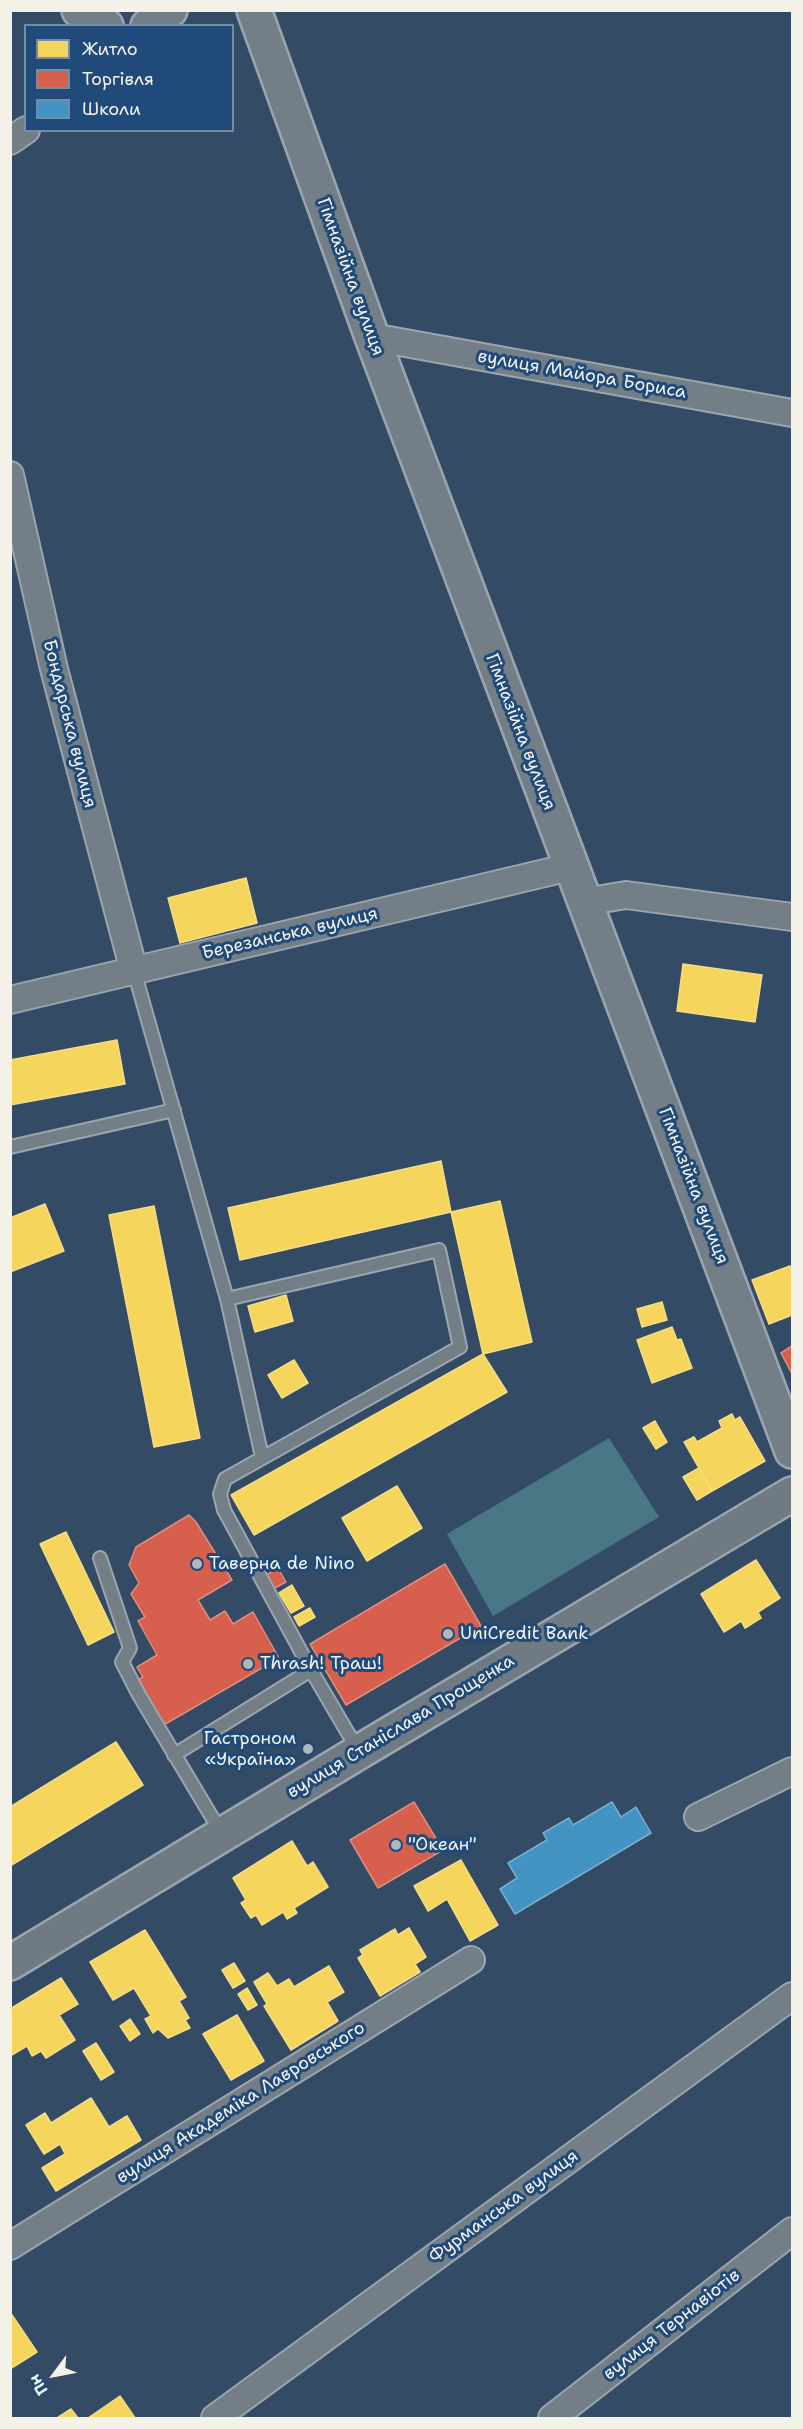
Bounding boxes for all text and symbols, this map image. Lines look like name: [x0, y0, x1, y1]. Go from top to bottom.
legend: [24, 24, 234, 132]
text: Житло: [82, 37, 138, 61]
text: Торгівля: [82, 67, 154, 91]
text: Школи: [82, 97, 141, 121]
street label: Гімназійна вулиця: [311, 195, 389, 359]
street label: вулиця Майора Бориса: [476, 346, 688, 404]
street label: Бондарська вулиця: [38, 638, 100, 810]
street label: Гімназійна вулиця: [480, 651, 560, 813]
street label: Березанська вулиця: [200, 903, 380, 965]
street label: Гімназійна вулиця: [653, 1105, 733, 1267]
place label: Таверна de Nino: [209, 1553, 355, 1575]
marker: Таверна de Nino: [190, 1557, 204, 1571]
place label: UniCredit Bank: [460, 1623, 589, 1645]
marker: UniCredit Bank: [441, 1627, 455, 1641]
street label: вулиця Станіслава Прощенка: [284, 1650, 518, 1804]
place label: Thrash! Траш!: [260, 1653, 382, 1675]
marker: Thrash! Траш!: [241, 1657, 255, 1671]
place label: Гастроном «Україна»: [204, 1728, 296, 1770]
marker: Гастроном «Україна»: [301, 1742, 315, 1756]
place label: "Океан": [408, 1834, 477, 1856]
marker: "Океан": [389, 1838, 403, 1852]
street label: вулиця Академіка Лавровського: [113, 2017, 369, 2189]
street label: Фурманська вулиця: [425, 2146, 583, 2268]
street label: вулиця Тернавіотів: [599, 2265, 745, 2385]
north arrow: [24, 2345, 84, 2405]
text: Пн: [24, 2370, 53, 2399]

